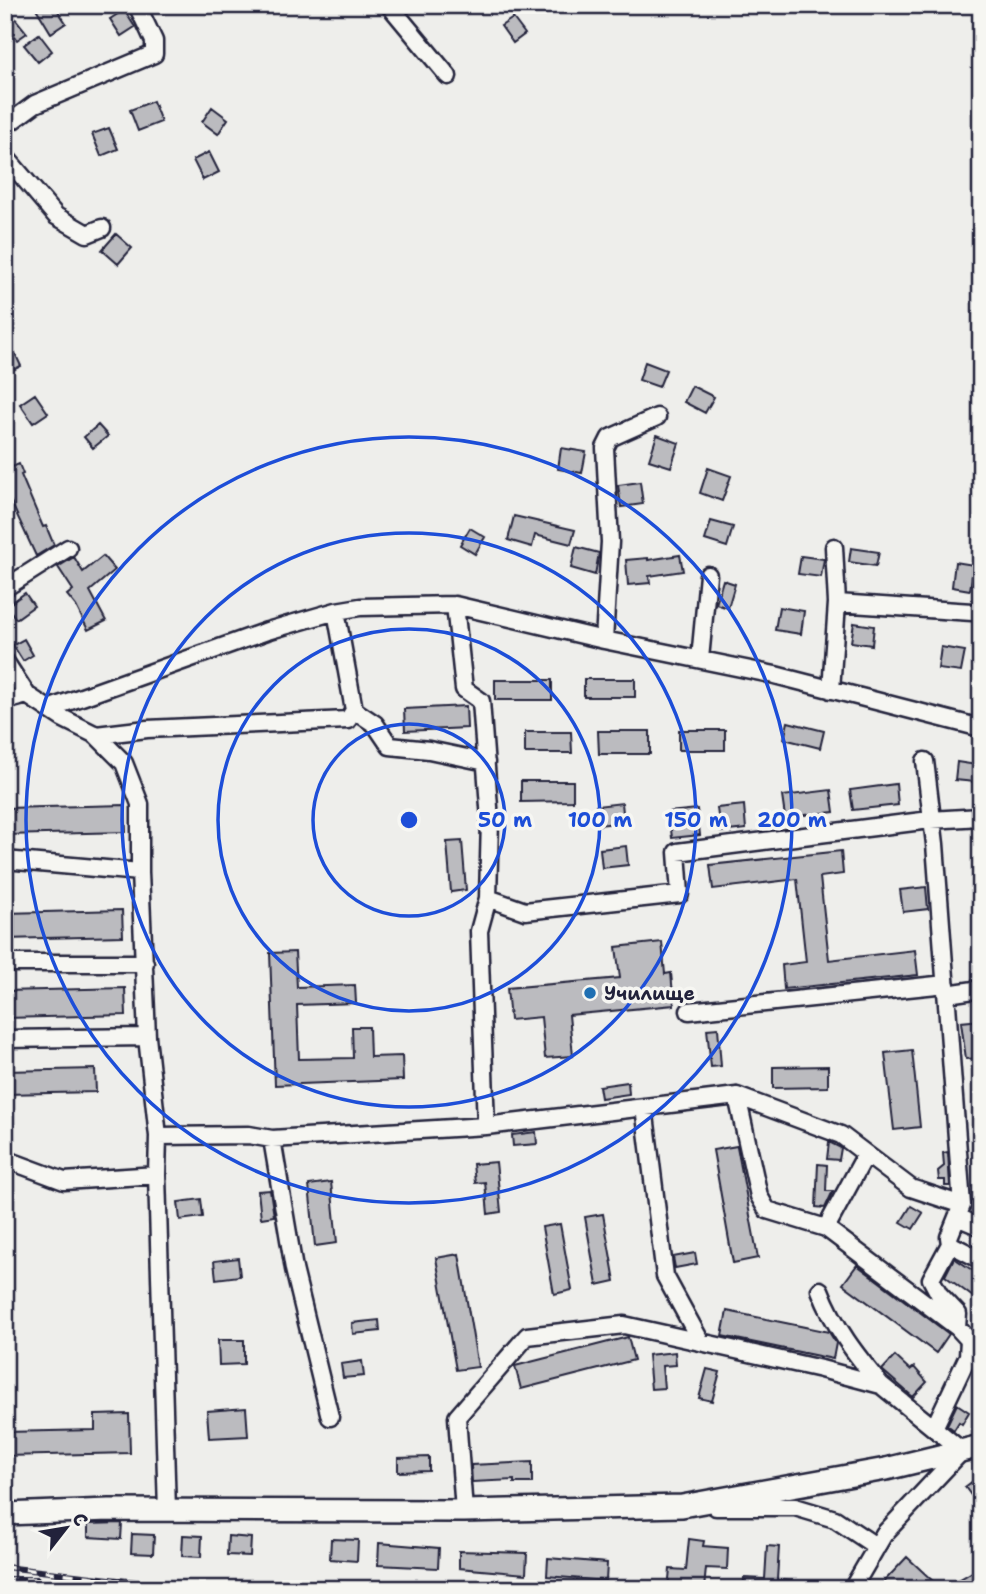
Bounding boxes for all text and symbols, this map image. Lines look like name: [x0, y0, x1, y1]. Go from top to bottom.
text: 50 m: [478, 806, 532, 834]
text: 100 m: [568, 806, 632, 834]
text: 150 m: [664, 806, 728, 834]
text: 200 m: [757, 806, 827, 834]
centre of rings: [397, 808, 421, 832]
place label: Училище: [604, 981, 695, 1006]
marker: Училище: [582, 985, 598, 1001]
north arrow: [32, 1492, 102, 1562]
text: С: [66, 1508, 94, 1531]

